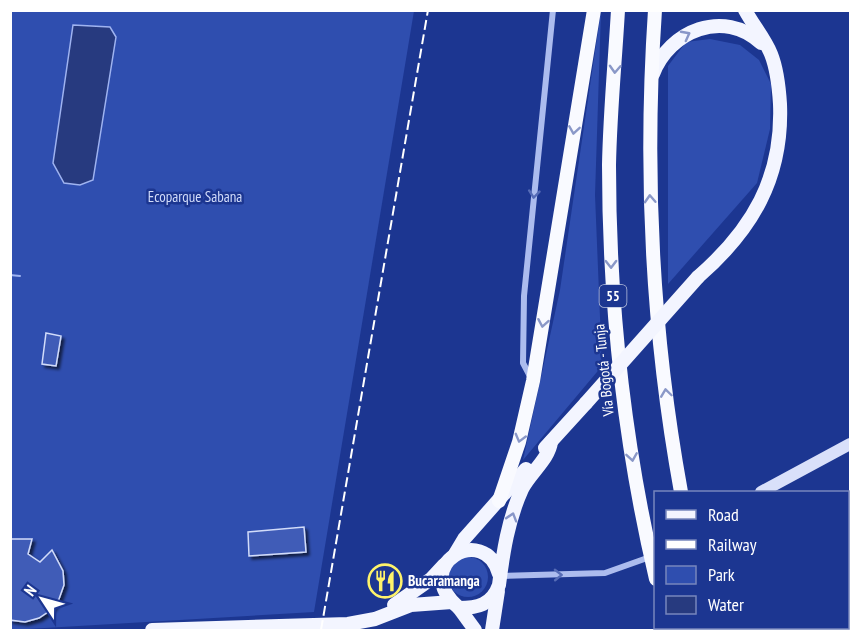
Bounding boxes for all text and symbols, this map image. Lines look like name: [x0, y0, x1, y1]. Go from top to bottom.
one-way arrow: [680, 31, 691, 42]
one-way arrow: [608, 64, 621, 73]
one-way arrow: [568, 125, 581, 135]
park label: Ecoparque Sabana: [148, 187, 242, 206]
one-way arrow: [528, 189, 541, 199]
one-way arrow: [644, 195, 657, 204]
one-way arrow: [605, 259, 618, 268]
road number: 55: [600, 285, 626, 307]
one-way arrow: [537, 318, 550, 328]
street label: Vía Bogotá - Tunja: [589, 323, 618, 418]
one-way arrow: [661, 388, 673, 398]
one-way arrow: [515, 432, 527, 443]
one-way arrow: [625, 452, 638, 462]
legend: [654, 491, 849, 629]
text: Road: [708, 503, 739, 526]
one-way arrow: [505, 512, 517, 523]
text: Railway: [708, 533, 757, 556]
restaurant icon: Bucaramanga: [367, 563, 403, 599]
text: Park: [708, 563, 735, 586]
north arrow: [12, 569, 72, 629]
one-way arrow: [553, 569, 562, 581]
place label: Bucaramanga: [408, 571, 480, 590]
text: N: [19, 581, 40, 600]
text: Water: [708, 593, 744, 616]

